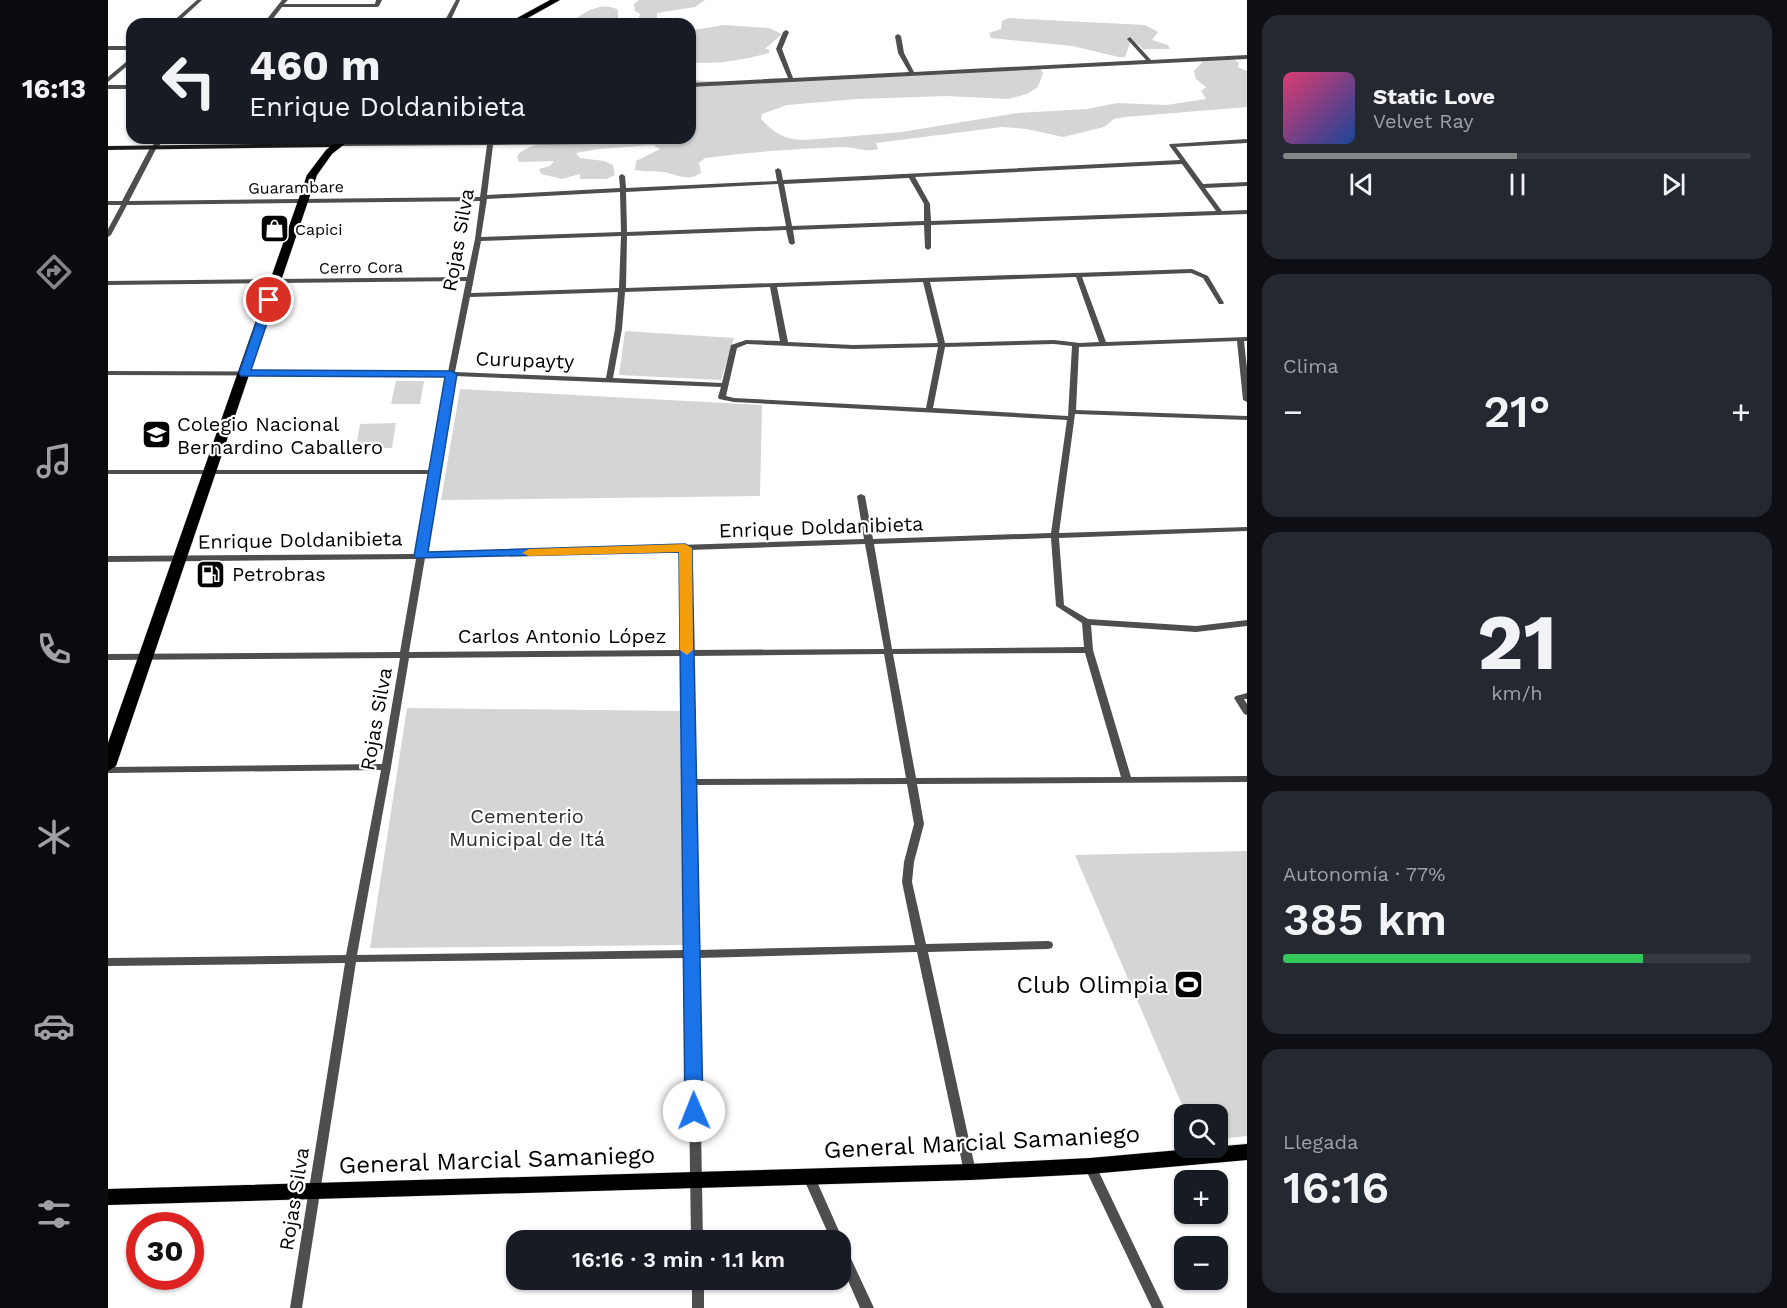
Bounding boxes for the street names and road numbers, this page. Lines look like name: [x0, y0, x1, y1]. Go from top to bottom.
street label: Guarambare: [248, 177, 344, 198]
street label: Rojas Silva: [437, 187, 479, 293]
street label: Cerro Cora: [319, 257, 403, 278]
street label: Curupayty: [475, 346, 575, 374]
street label: Enrique Doldanibieta: [718, 511, 924, 543]
street label: Enrique Doldanibieta: [197, 526, 403, 554]
street label: Carlos Antonio López: [458, 624, 666, 648]
street label: Rojas Silva: [355, 666, 397, 772]
street label: General Marcial Samaniego: [823, 1120, 1141, 1164]
street label: General Marcial Samaniego: [338, 1140, 656, 1180]
street label: Rojas Silva: [274, 1146, 314, 1252]

